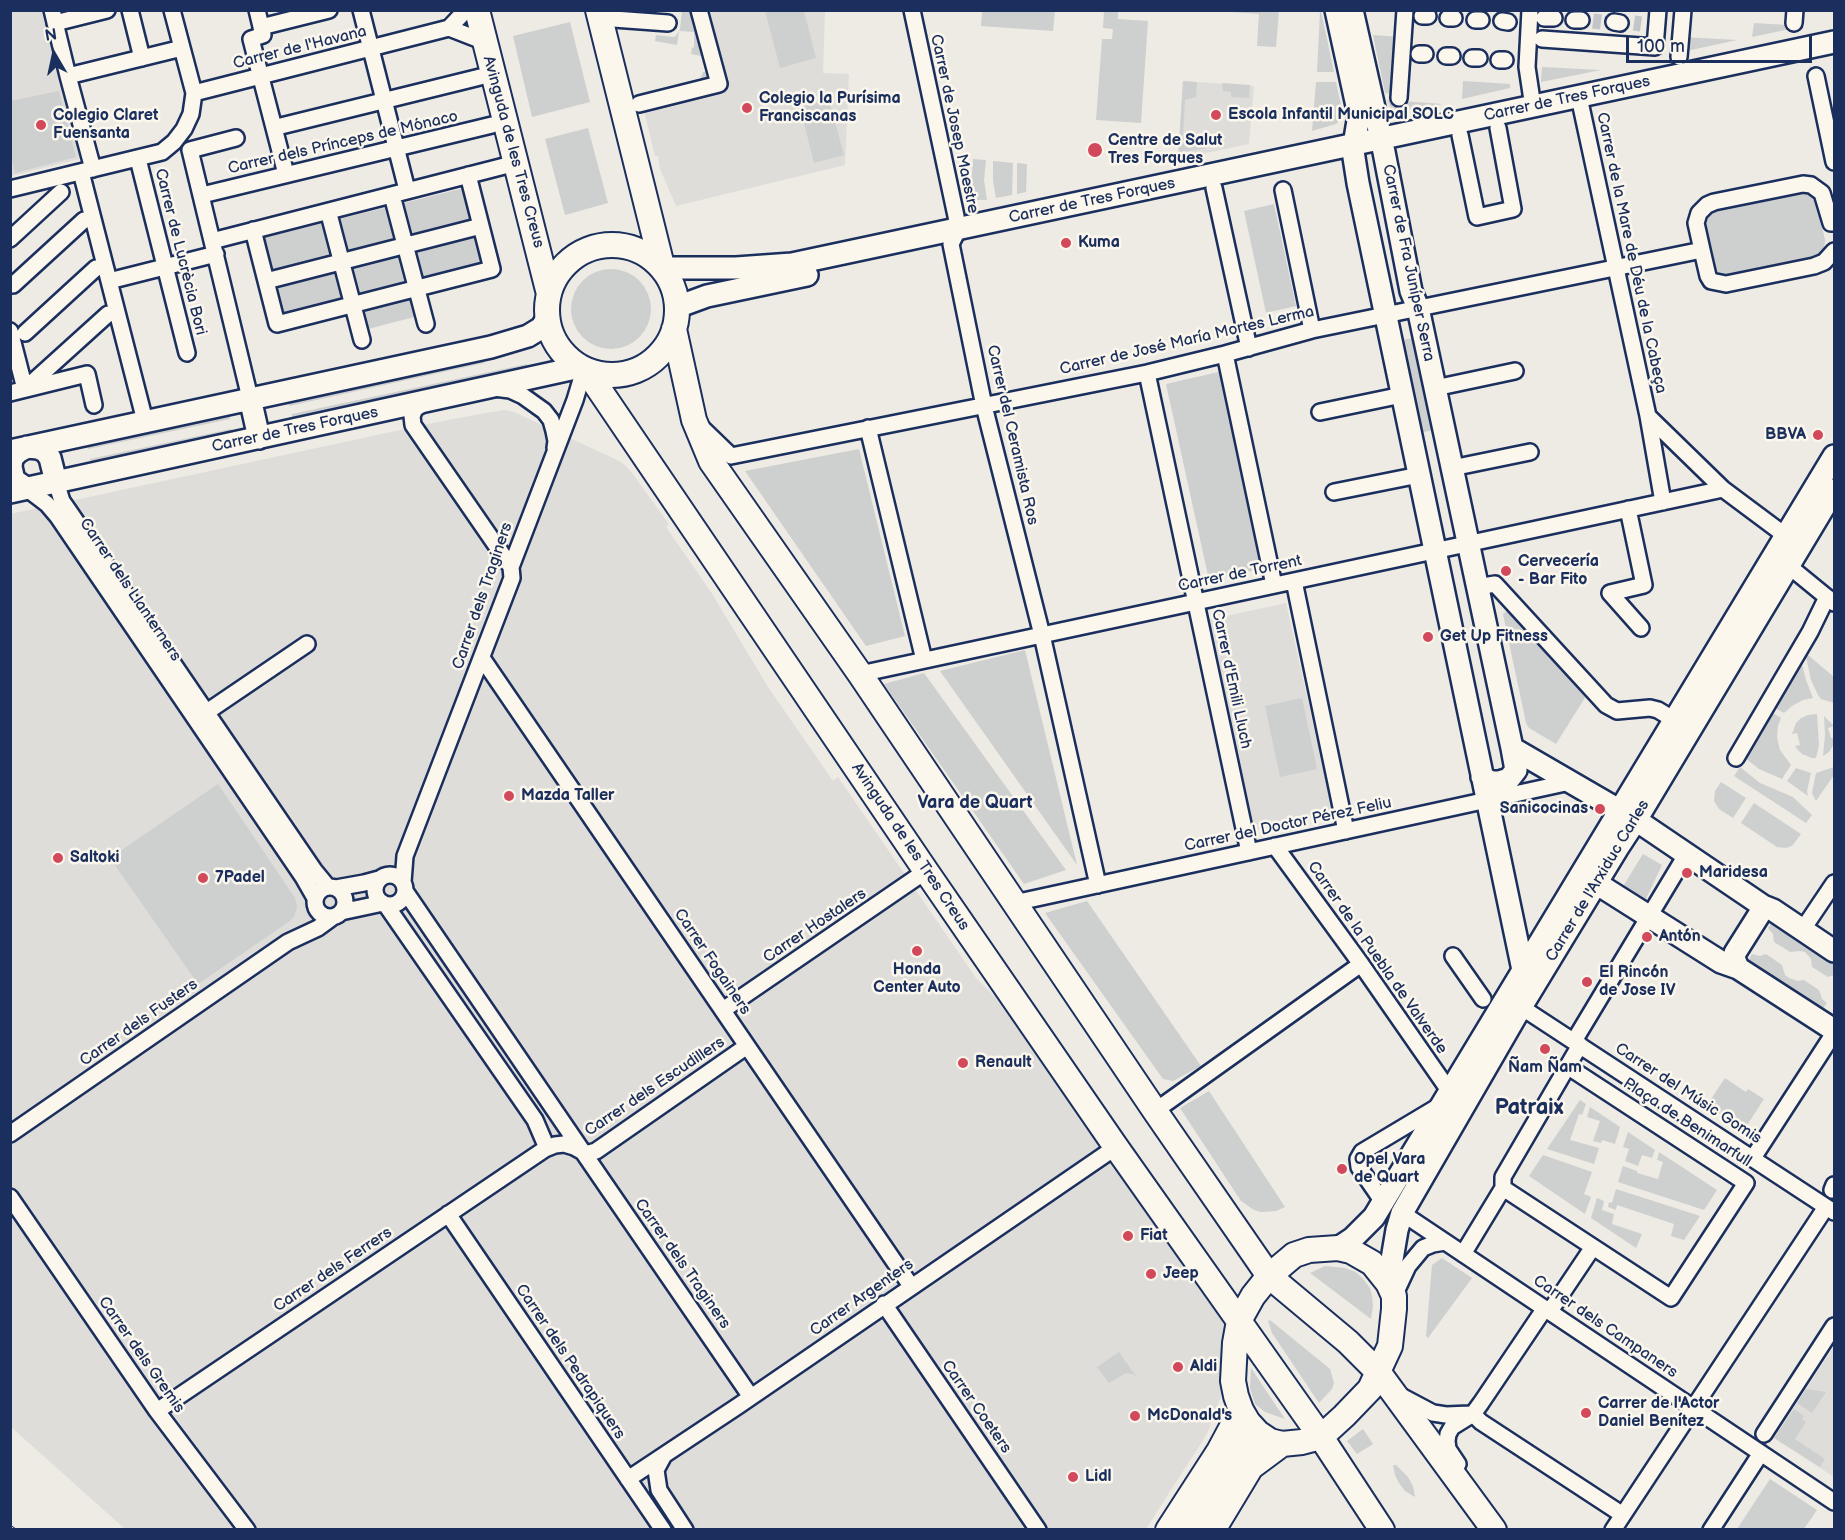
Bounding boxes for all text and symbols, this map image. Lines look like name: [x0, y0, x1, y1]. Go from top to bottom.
street label: Carrer de l'Havana: [231, 22, 369, 74]
north arrow: [24, 24, 84, 84]
scale bar: [1629, 24, 1815, 62]
text: N: [44, 25, 59, 46]
street label: Carrer de Josep Maestre: [926, 33, 982, 215]
text: 100 m: [1637, 36, 1685, 57]
street label: Avinguda de les Tres Creus: [478, 54, 548, 250]
street label: Carrer de Tres Forques: [1482, 72, 1652, 126]
place label: Colegio la Purísima Franciscanas: [759, 89, 901, 127]
marker: Colegio la Purísima Franciscanas: [740, 101, 754, 115]
place label: Escola Infantil Municipal SOLC: [1228, 105, 1454, 125]
place label: Colegio Claret Fuensanta: [53, 106, 158, 144]
street label: Carrer dels Prínceps de Mónaco: [226, 107, 460, 179]
marker: Escola Infantil Municipal SOLC: [1209, 108, 1223, 122]
street label: Carrer de la Mare de Déu de la Cabeça: [1592, 111, 1670, 395]
marker: Colegio Claret Fuensanta: [34, 118, 48, 132]
place label: Centre de Salut Tres Forques: [1108, 131, 1222, 169]
marker: Centre de Salut Tres Forques: [1086, 141, 1104, 159]
street label: Carrer de Fra Juníper Serra: [1378, 163, 1438, 363]
street label: Carrer de Lucrècia Bori: [150, 167, 210, 337]
street label: Carrer de Tres Forques: [1007, 174, 1177, 228]
place label: Kuma: [1078, 233, 1120, 253]
marker: Kuma: [1059, 236, 1073, 250]
street label: Carrer de José María Mortes Lerma: [1058, 302, 1316, 380]
street label: Carrer del Ceramista Ros: [982, 343, 1042, 527]
street label: Carrer de Tres Forques: [210, 403, 380, 457]
place label: BBVA: [1765, 425, 1806, 445]
marker: BBVA: [1811, 428, 1825, 442]
street label: Carrer dels Llanterners: [75, 515, 185, 665]
street label: Carrer dels Traginers: [449, 520, 517, 672]
street label: Carrer de Torrent: [1176, 552, 1304, 596]
place label: Cervecería - Bar Fito: [1518, 552, 1599, 590]
marker: Cervecería - Bar Fito: [1499, 564, 1513, 578]
street label: Carrer d'Emili Lluch: [1207, 607, 1255, 751]
place label: Get Up Fitness: [1440, 627, 1548, 647]
marker: Get Up Fitness: [1421, 630, 1435, 644]
street label: Avinguda de les Tres Creus: [847, 760, 973, 934]
place label: Mazda Taller: [521, 786, 614, 806]
marker: Mazda Taller: [502, 789, 516, 803]
district label: Vara de Quart: [917, 792, 1033, 814]
street label: Carrer del Doctor Pérez Feliu: [1183, 794, 1393, 856]
street label: Carrer de l'Arxiduc Carles: [1542, 797, 1654, 965]
place label: Sanicocinas: [1500, 799, 1588, 819]
marker: Sanicocinas: [1593, 802, 1607, 816]
place label: Saltoki: [70, 848, 119, 868]
marker: Saltoki: [51, 851, 65, 865]
street label: Carrer de la Puebla de Valverde: [1303, 858, 1451, 1058]
place label: Maridesa: [1699, 863, 1768, 883]
marker: Maridesa: [1680, 866, 1694, 880]
place label: 7Padel: [215, 868, 265, 888]
marker: 7Padel: [196, 871, 210, 885]
street label: Carrer Hostalers: [760, 884, 870, 968]
street label: Carrer Fogainers: [669, 905, 755, 1019]
place label: Antón: [1659, 927, 1701, 947]
marker: Antón: [1640, 930, 1654, 944]
marker: Honda Center Auto: [910, 944, 924, 958]
place label: Honda Center Auto: [873, 960, 961, 998]
place label: El Rincón de Jose IV: [1599, 963, 1676, 1001]
street label: Carrer dels Fusters: [76, 975, 202, 1071]
marker: El Rincón de Jose IV: [1580, 975, 1594, 989]
street label: Carrer dels Escudillers: [581, 1033, 729, 1141]
street label: Carrer del Músic Gomis: [1611, 1039, 1765, 1149]
marker: Ñam Ñam: [1538, 1042, 1552, 1056]
place label: Renault: [975, 1053, 1032, 1073]
marker: Renault: [956, 1056, 970, 1070]
place label: Ñam Ñam: [1508, 1058, 1582, 1078]
street label: Plaça de Benimarfull: [1619, 1074, 1755, 1172]
district label: Patraix: [1495, 1095, 1563, 1121]
place label: Opel Vara de Quart: [1354, 1150, 1425, 1188]
marker: Opel Vara de Quart: [1335, 1162, 1349, 1176]
street label: Carrer dels Traginers: [630, 1195, 734, 1333]
street label: Carrer dels Ferrers: [270, 1223, 396, 1317]
place label: Fiat: [1140, 1226, 1168, 1246]
marker: Fiat: [1121, 1229, 1135, 1243]
street label: Carrer Argenters: [807, 1255, 917, 1341]
place label: Jeep: [1163, 1264, 1199, 1284]
marker: Jeep: [1144, 1267, 1158, 1281]
street label: Carrer dels Campaners: [1529, 1272, 1681, 1382]
street label: Carrer dels Pedrapiquers: [511, 1281, 629, 1443]
street label: Carrer dels Gremis: [94, 1293, 188, 1417]
street label: Carrer Coeters: [937, 1357, 1015, 1457]
place label: Aldi: [1190, 1357, 1217, 1377]
marker: Aldi: [1171, 1360, 1185, 1374]
place label: Carrer de l'Actor Daniel Benítez: [1598, 1394, 1719, 1432]
place label: McDonald's: [1147, 1406, 1232, 1426]
marker: Carrer de l'Actor Daniel Benítez: [1579, 1406, 1593, 1420]
marker: McDonald's: [1128, 1409, 1142, 1423]
place label: Lidl: [1085, 1467, 1111, 1487]
marker: Lidl: [1066, 1470, 1080, 1484]

